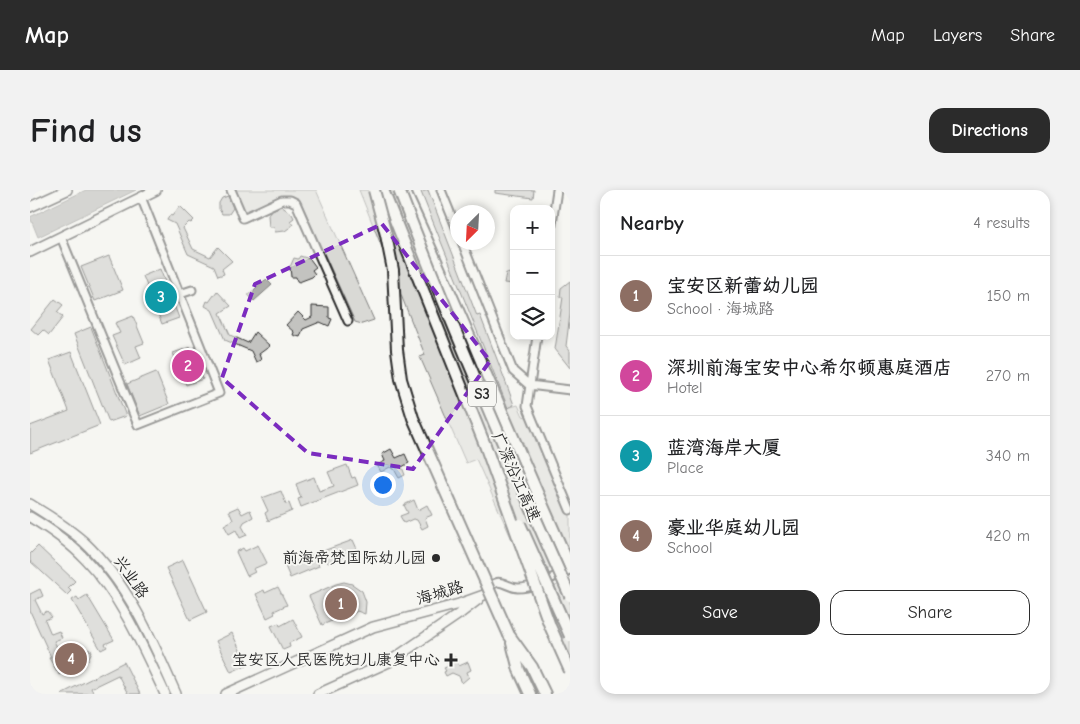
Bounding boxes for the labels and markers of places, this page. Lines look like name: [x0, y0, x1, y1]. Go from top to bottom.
pin: 3: [145, 278, 177, 316]
pin: 2: [172, 347, 204, 385]
place label: 前海帝梵国际幼儿园: [282, 549, 426, 567]
marker: 前海帝梵国际幼儿园: [430, 552, 442, 564]
pin: 1: [325, 585, 357, 623]
pin: 4: [55, 640, 87, 678]
place label: 宝安区人民医院妇儿康复中心: [232, 651, 440, 669]
marker: 宝安区人民医院妇儿康复中心: [444, 653, 458, 667]

